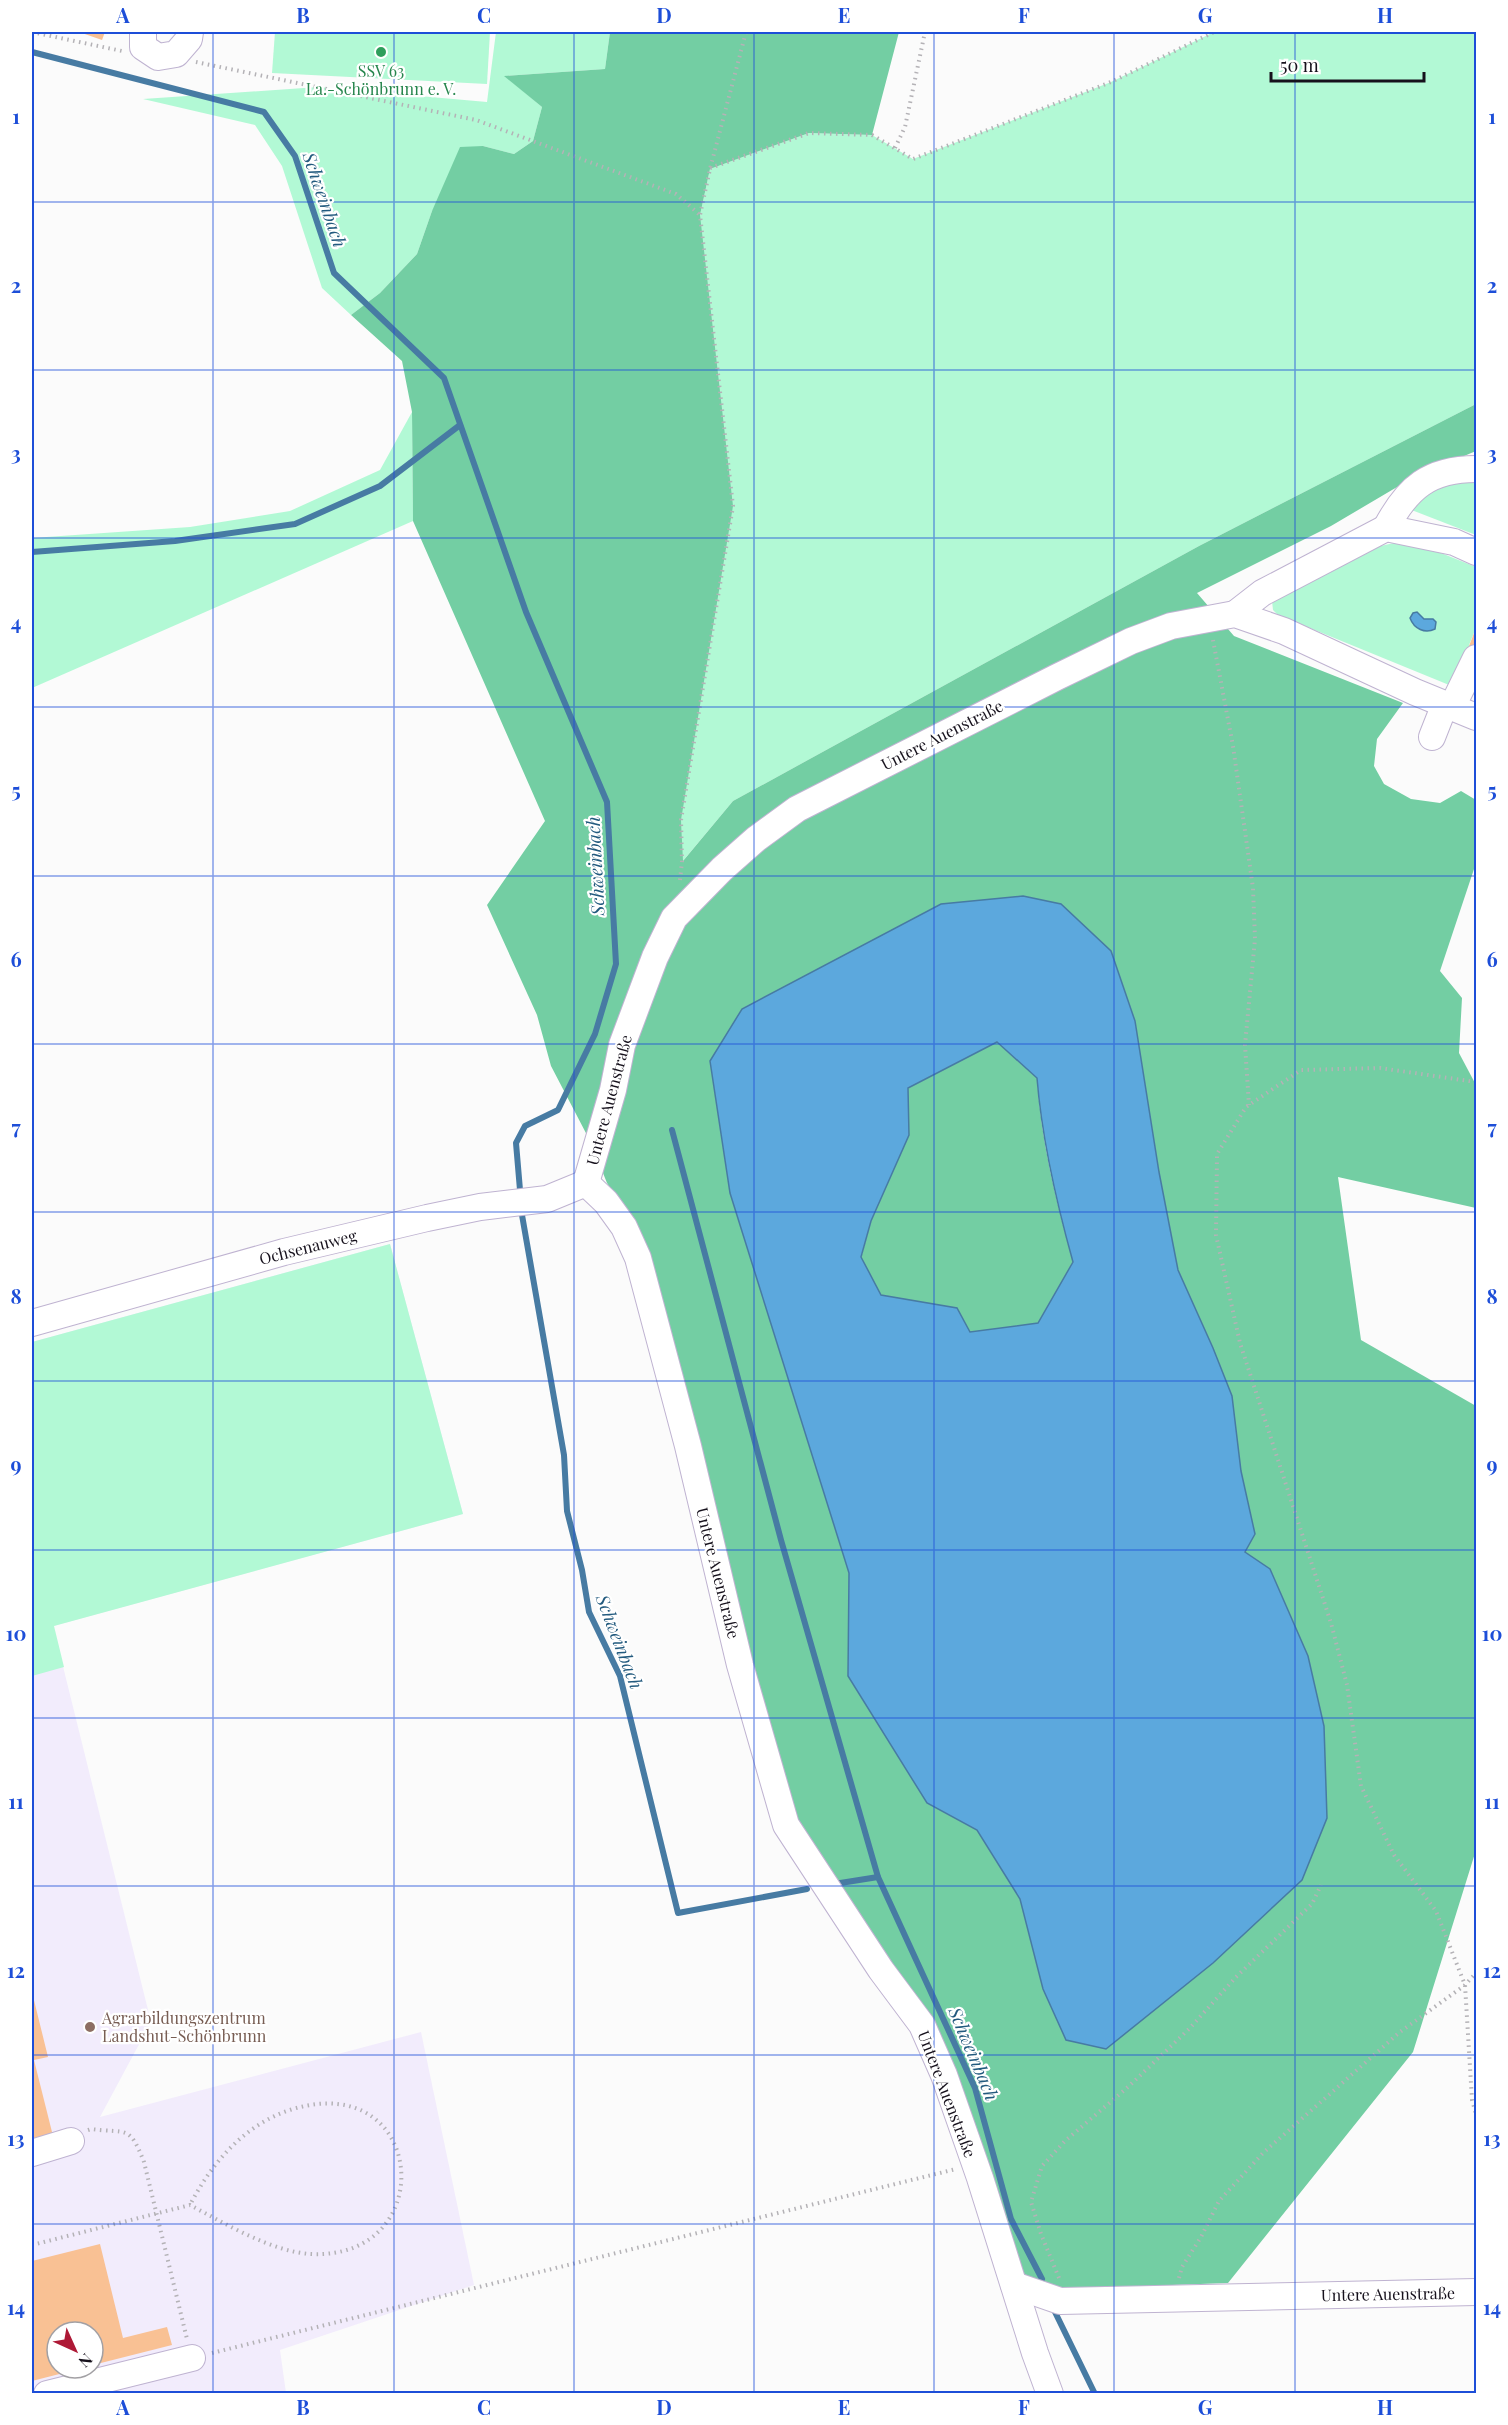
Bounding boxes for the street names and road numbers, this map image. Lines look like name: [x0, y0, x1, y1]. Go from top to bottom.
street label: Untere Auenstraße: [877, 695, 1006, 774]
street label: Untere Auenstraße: [581, 1032, 636, 1167]
street label: Ochsenauweg: [257, 1224, 359, 1269]
street label: Untere Auenstraße: [692, 1505, 745, 1641]
street label: Untere Auenstraße: [914, 2027, 981, 2160]
street label: Untere Auenstraße: [1321, 2282, 1455, 2305]

